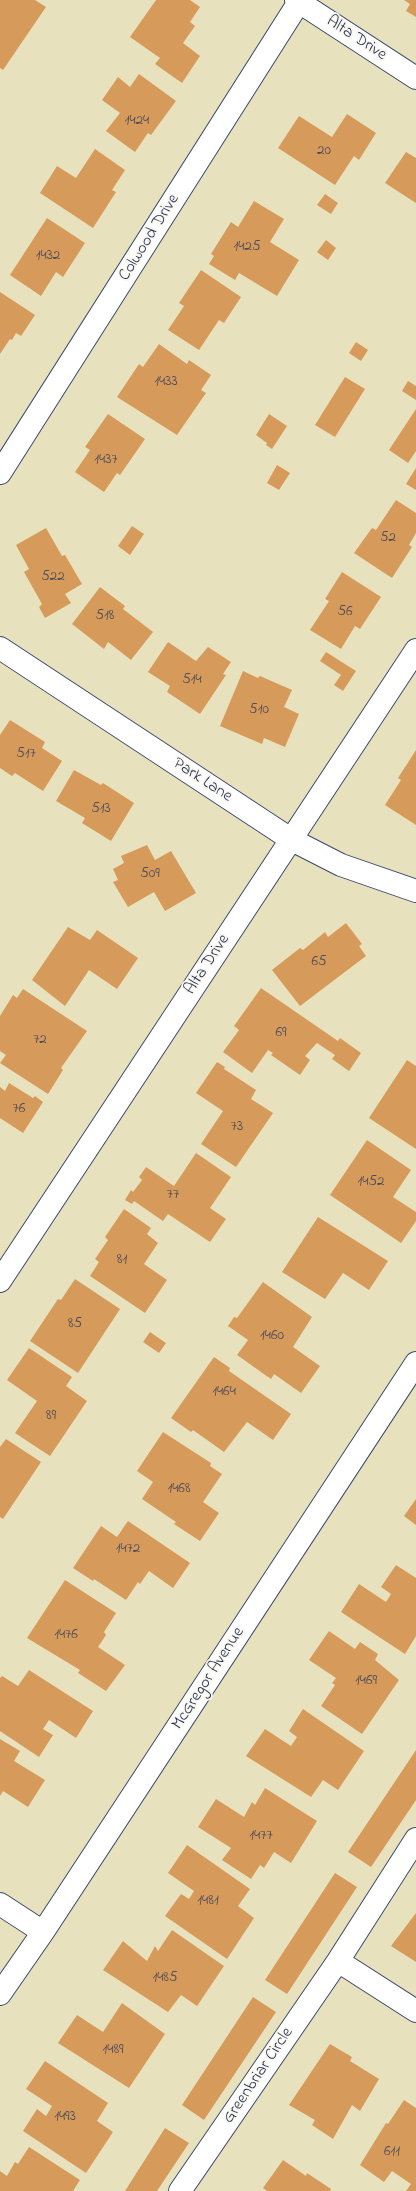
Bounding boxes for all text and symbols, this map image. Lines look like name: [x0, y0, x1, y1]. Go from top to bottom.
street label: Alta Drive: [322, 12, 390, 66]
house number: 1424: [125, 113, 149, 131]
house number: 20: [317, 143, 331, 161]
street label: Colwood Drive: [115, 191, 185, 285]
house number: 1425: [234, 239, 260, 257]
house number: 1432: [36, 248, 60, 266]
house number: 1433: [154, 374, 178, 392]
house number: 1437: [94, 452, 118, 470]
house number: 52: [380, 530, 396, 548]
house number: 522: [41, 569, 65, 587]
house number: 56: [337, 604, 353, 622]
house number: 518: [96, 608, 114, 626]
house number: 514: [182, 672, 202, 690]
house number: 510: [249, 702, 269, 720]
house number: 517: [16, 746, 36, 764]
street label: Park Lane: [169, 754, 235, 808]
house number: 513: [91, 801, 111, 819]
house number: 509: [140, 866, 160, 884]
street label: Alta Drive: [181, 931, 235, 999]
house number: 65: [311, 954, 327, 972]
house number: 69: [275, 1025, 287, 1043]
house number: 72: [33, 1032, 47, 1050]
house number: 76: [13, 1101, 25, 1119]
house number: 73: [231, 1119, 243, 1137]
house number: 1452: [358, 1174, 384, 1192]
house number: 77: [167, 1187, 179, 1205]
house number: 81: [117, 1252, 127, 1270]
house number: 85: [68, 1316, 82, 1334]
house number: 1460: [260, 1328, 284, 1346]
house number: 1464: [212, 1384, 236, 1402]
house number: 89: [46, 1408, 56, 1426]
house number: 1468: [167, 1481, 191, 1499]
house number: 1472: [116, 1541, 140, 1559]
street label: McGregor Avenue: [168, 1624, 250, 1734]
house number: 1476: [54, 1627, 78, 1645]
house number: 1469: [355, 1673, 377, 1691]
house number: 1477: [249, 1828, 273, 1846]
house number: 1481: [197, 1893, 219, 1911]
house number: 1485: [152, 1970, 178, 1988]
street label: Greenbriar Circle: [219, 2024, 299, 2128]
house number: 1489: [102, 2042, 124, 2060]
house number: 1493: [54, 2109, 76, 2127]
house number: 611: [384, 2144, 400, 2162]

